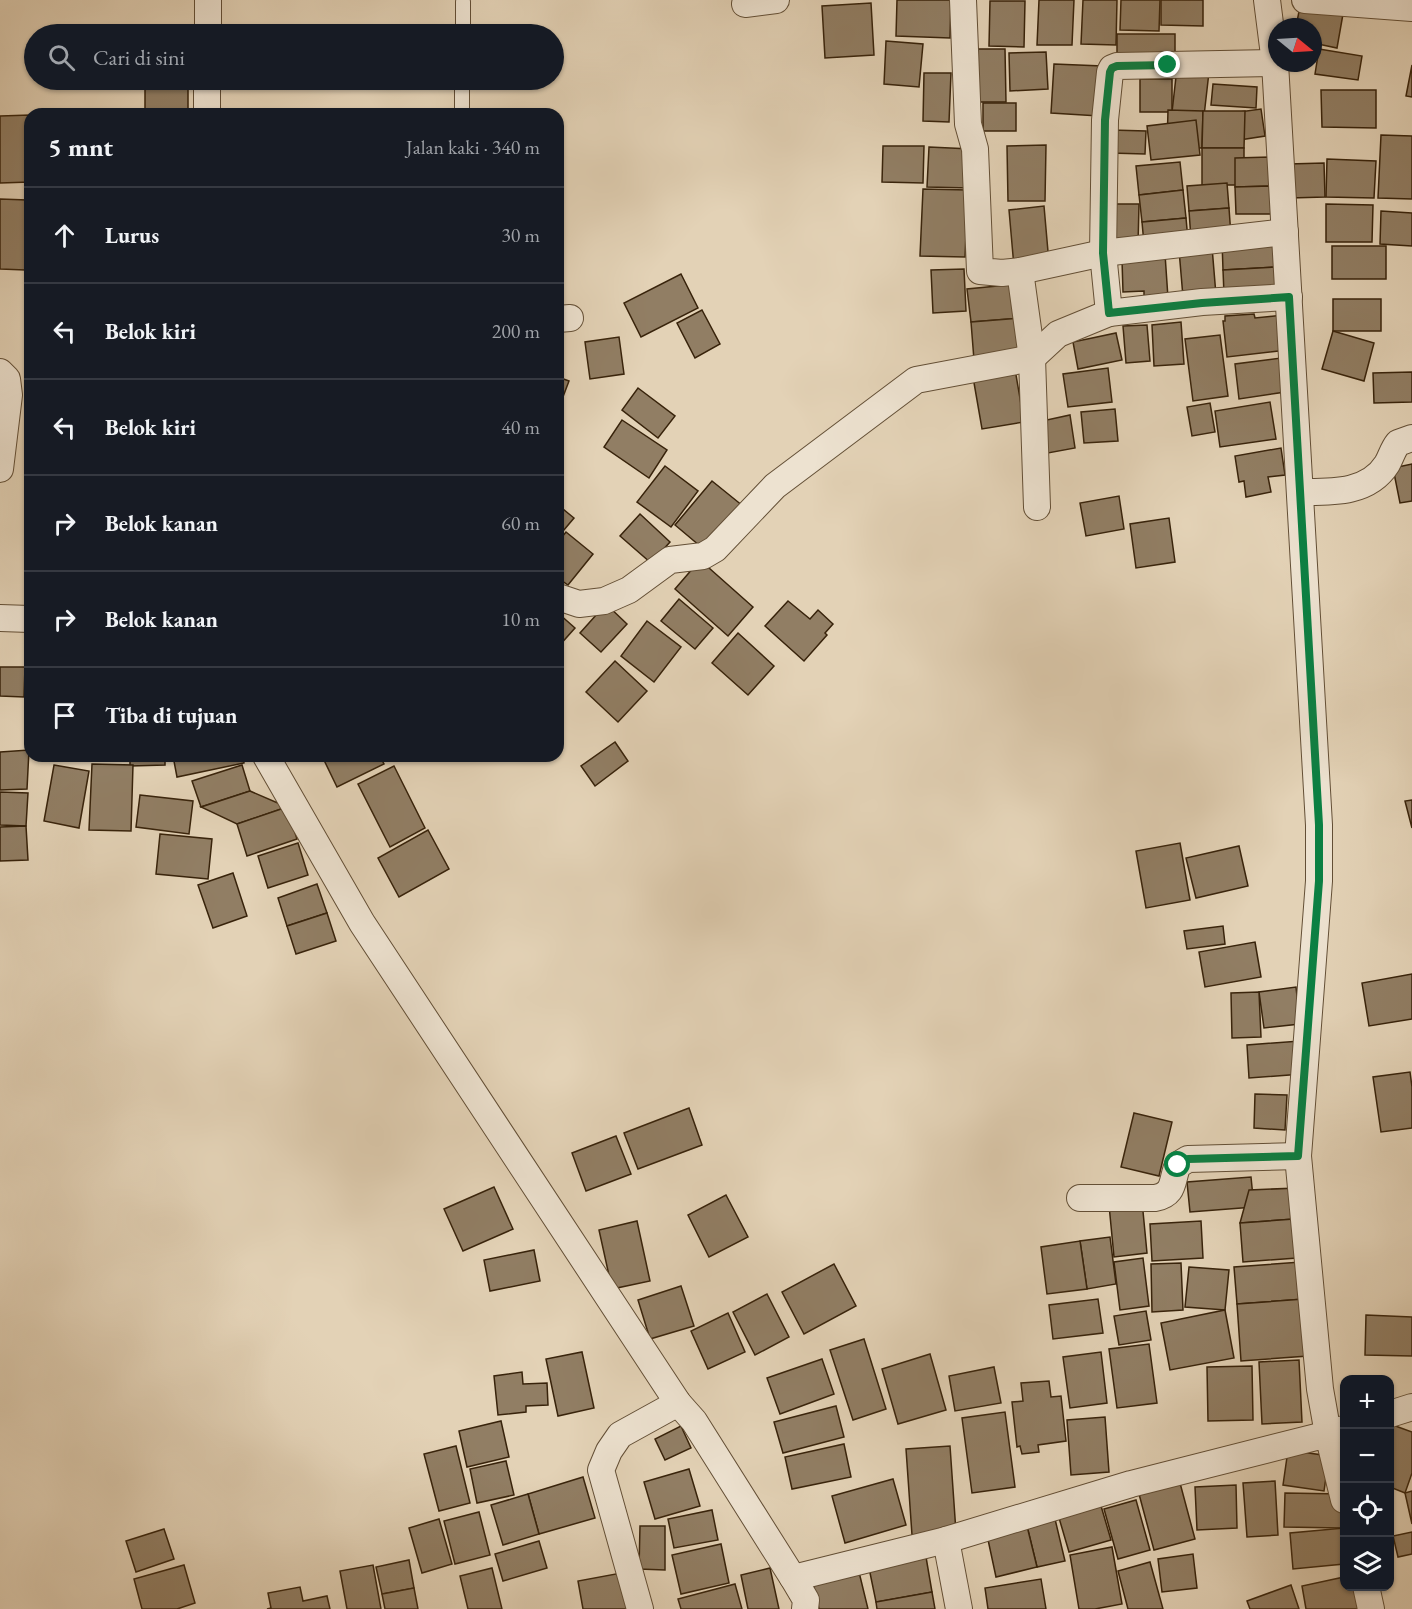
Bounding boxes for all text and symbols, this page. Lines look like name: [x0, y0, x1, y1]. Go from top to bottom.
north arrow: [1268, 18, 1322, 72]
search box: [24, 24, 564, 90]
icon: search: [45, 41, 78, 74]
text: Cari di sini: [93, 43, 185, 72]
route end: [1154, 51, 1180, 77]
text: 5 mnt: [48, 130, 113, 164]
text: Jalan kaki · 340 m: [406, 134, 540, 160]
icon: ahead: [48, 219, 81, 252]
text: Lurus: [105, 221, 159, 250]
text: 30 m: [501, 222, 540, 248]
icon: left: [48, 315, 81, 348]
text: Belok kiri: [105, 317, 196, 346]
text: 200 m: [492, 318, 540, 344]
icon: left: [48, 411, 81, 444]
text: Belok kiri: [105, 413, 196, 442]
text: 40 m: [501, 414, 540, 440]
icon: right: [48, 507, 81, 540]
text: Belok kanan: [105, 509, 218, 538]
text: 60 m: [501, 510, 540, 536]
icon: right: [48, 603, 81, 636]
text: Belok kanan: [105, 605, 218, 634]
text: 10 m: [501, 606, 540, 632]
icon: arrive: [48, 699, 81, 732]
text: Tiba di tujuan: [105, 701, 237, 730]
route start: [1164, 1151, 1190, 1177]
map controls: [1340, 1375, 1394, 1591]
button: +: [1340, 1375, 1394, 1429]
button: −: [1340, 1429, 1394, 1483]
button: locate: [1340, 1483, 1394, 1537]
button: layers: [1340, 1537, 1394, 1591]

